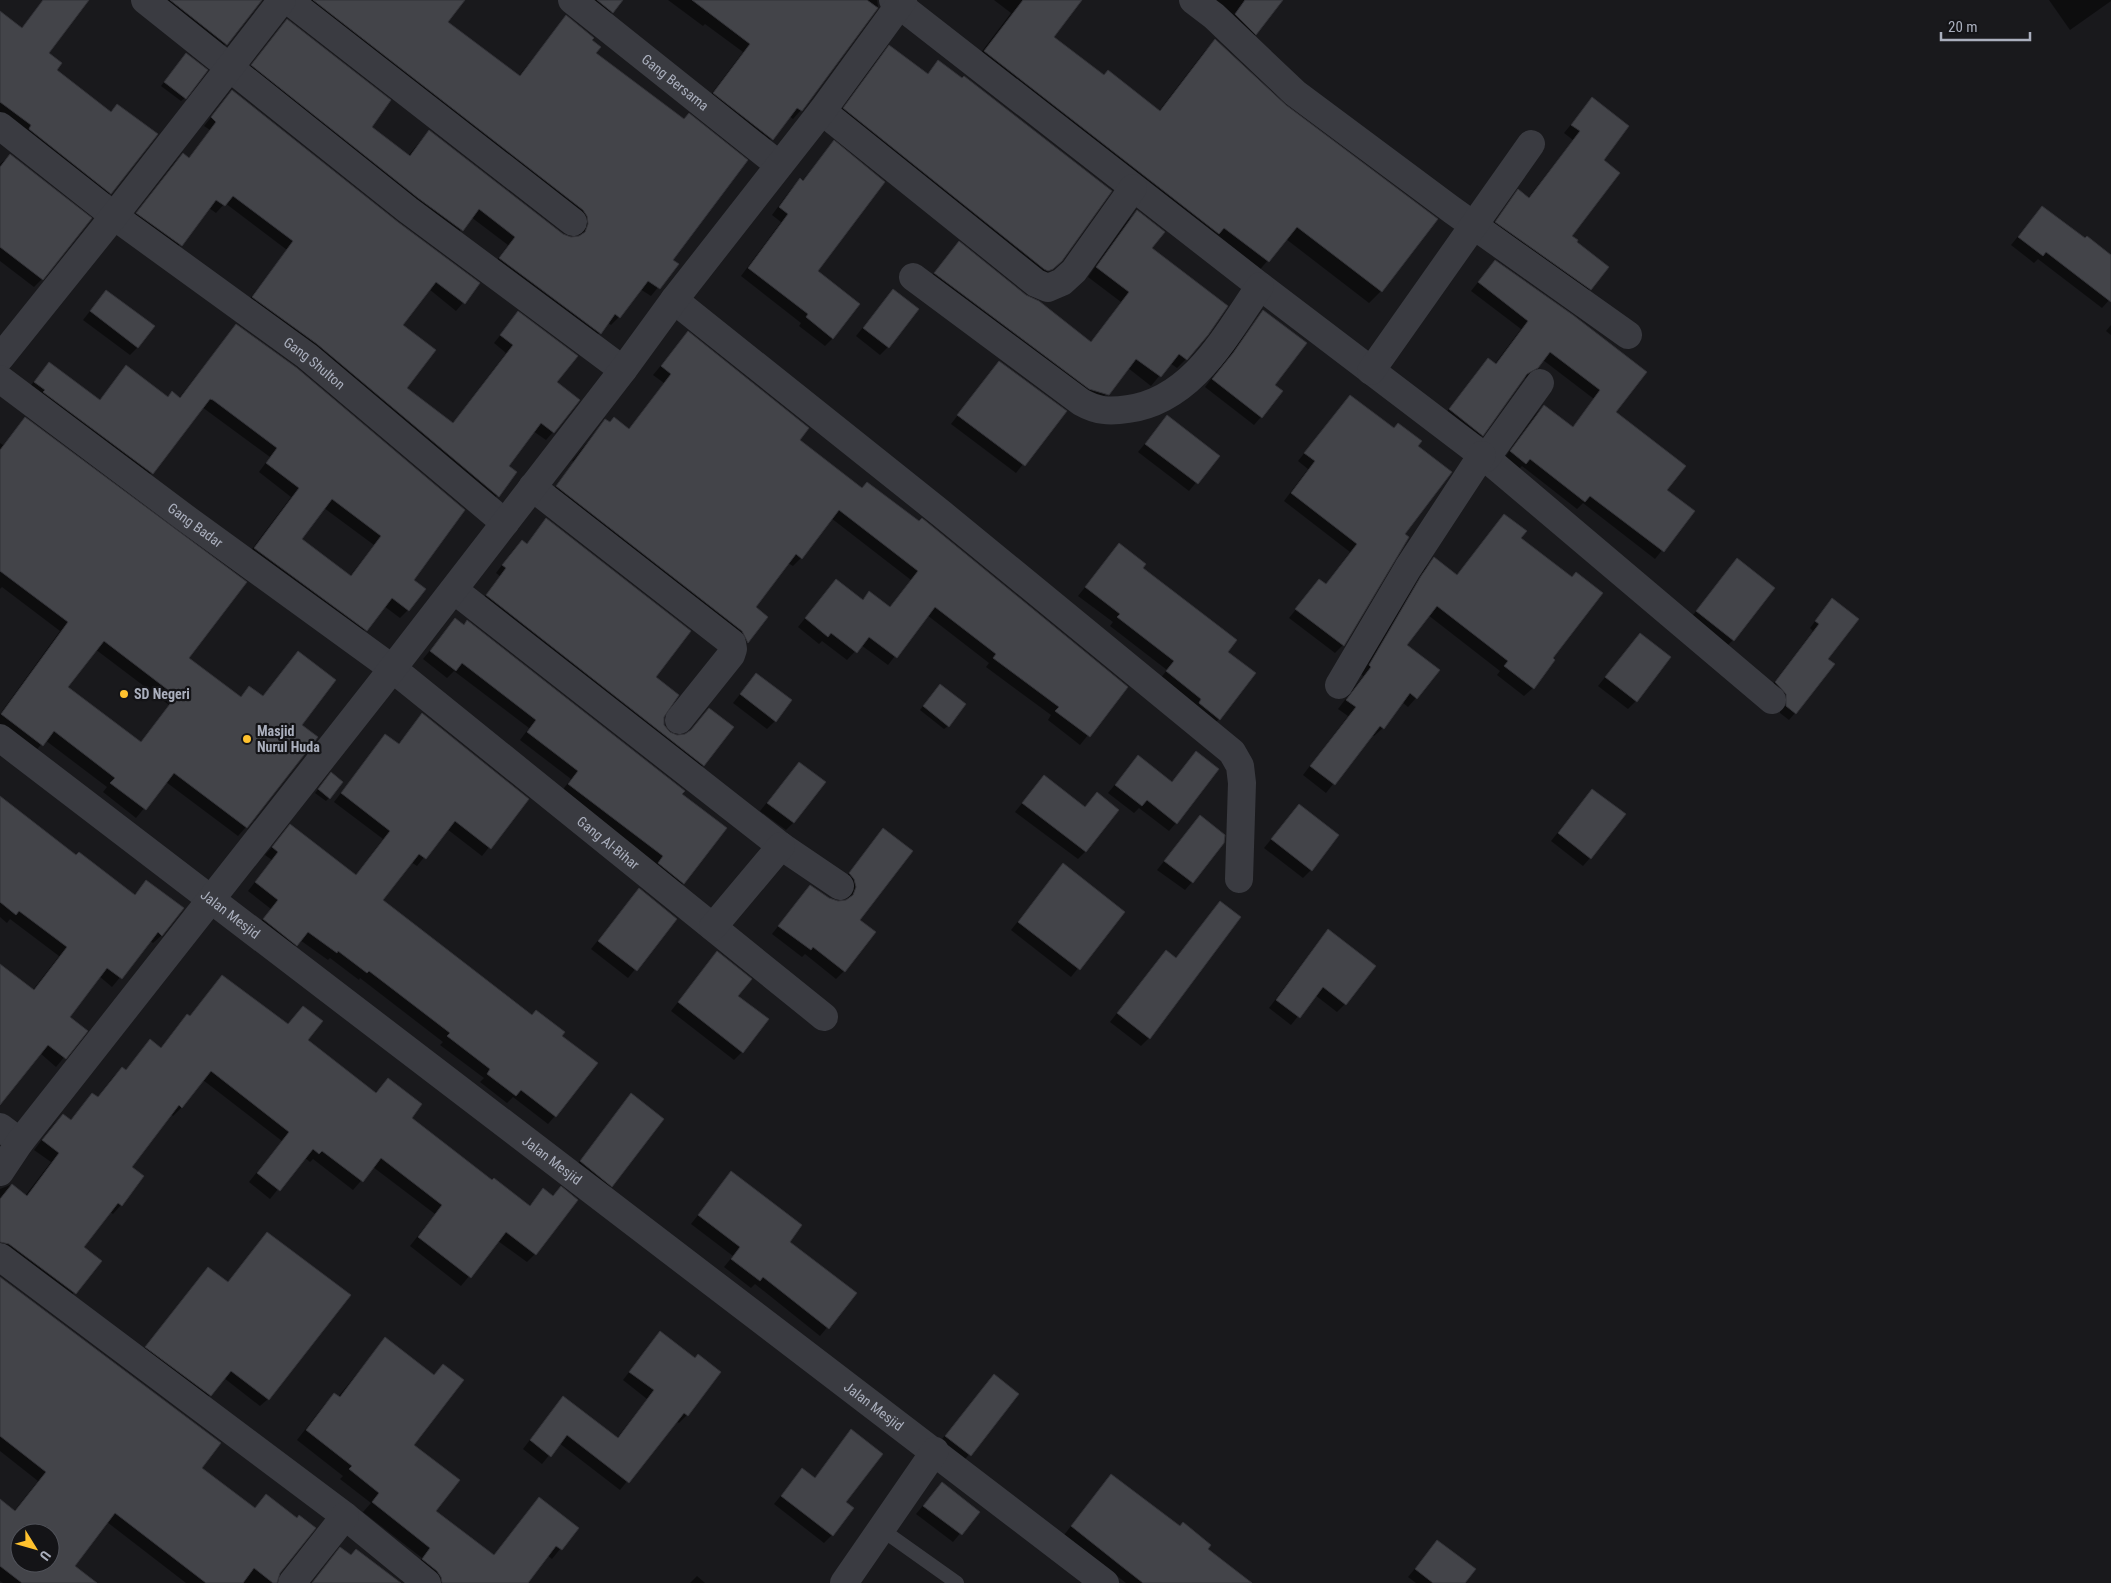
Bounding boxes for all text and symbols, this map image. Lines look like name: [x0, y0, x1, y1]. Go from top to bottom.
scale bar: [1941, 10, 2030, 42]
text: 20 m: [1948, 18, 1978, 36]
street label: Gang Bersama: [639, 51, 712, 114]
street label: Gang Shulton: [281, 334, 348, 393]
street label: Gang Badar: [165, 500, 226, 551]
place label: SD Negeri: [134, 686, 190, 702]
marker: SD Negeri: [118, 688, 130, 700]
place label: Masjid Nurul Huda: [257, 723, 320, 755]
marker: Masjid Nurul Huda: [241, 733, 253, 745]
street label: Gang Al-Bihar: [574, 813, 643, 873]
street label: Jalan Mesjid: [198, 886, 263, 942]
street label: Jalan Mesjid: [519, 1132, 585, 1188]
street label: Jalan Mesjid: [841, 1378, 907, 1434]
north arrow: [10, 1523, 60, 1573]
text: U: [37, 1548, 54, 1564]

